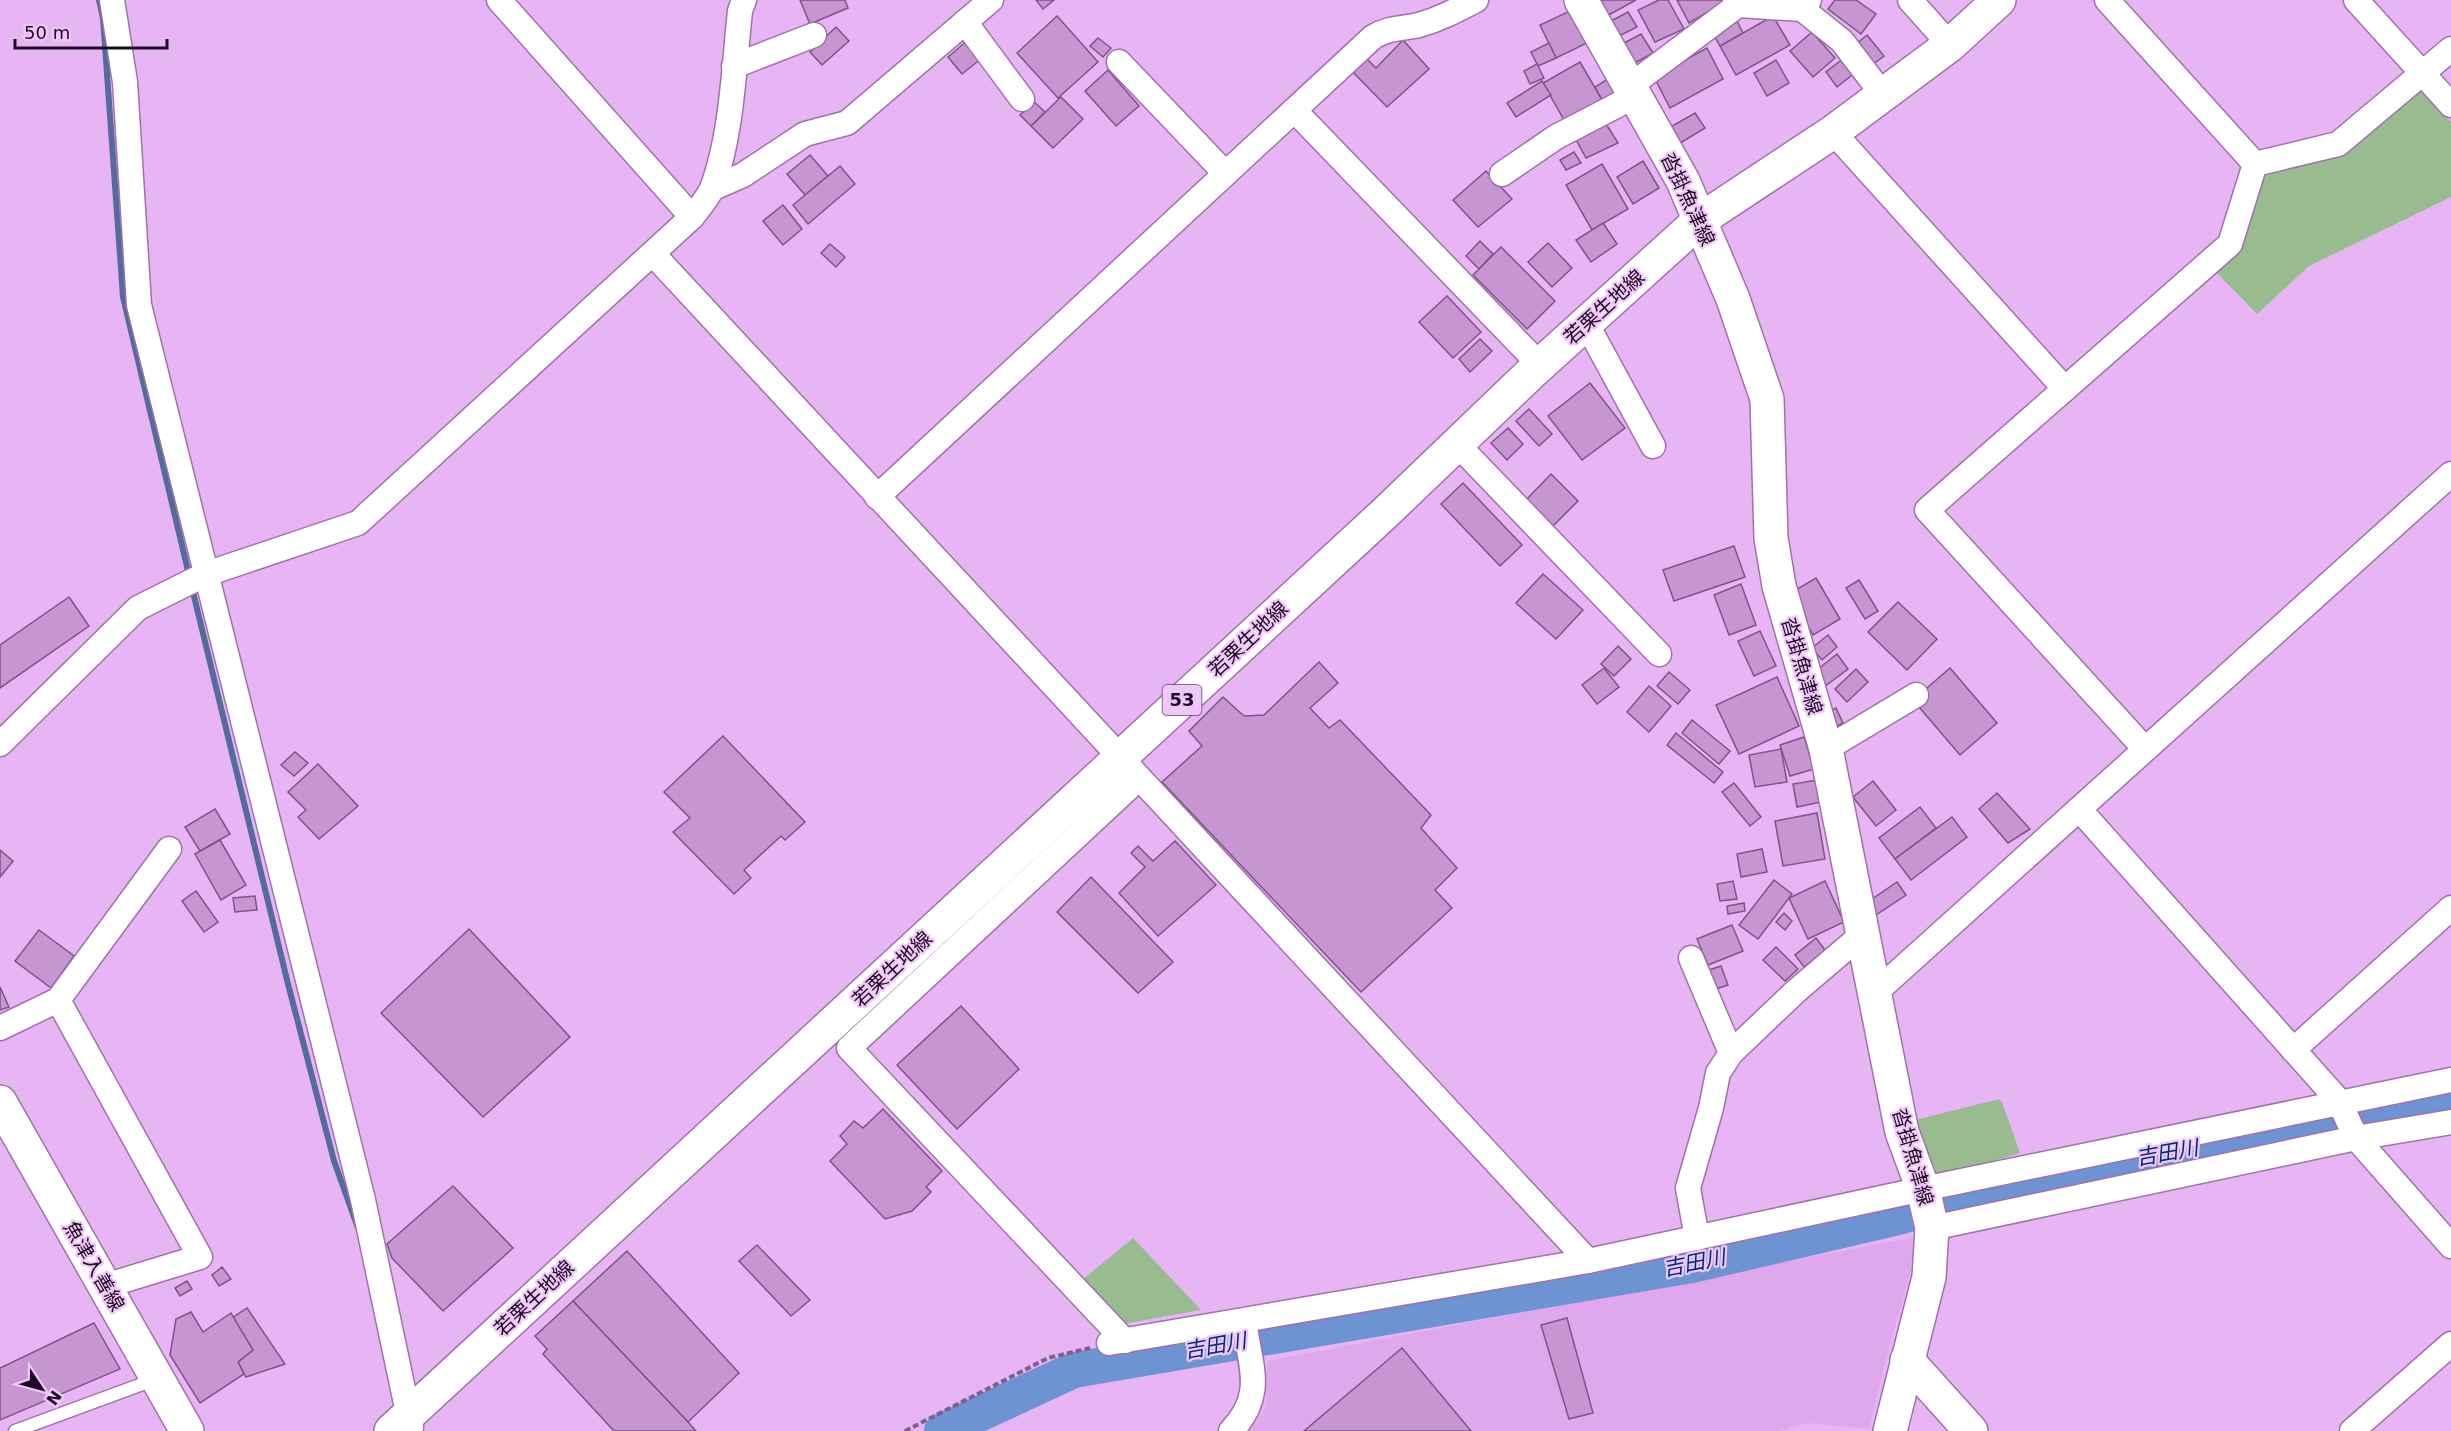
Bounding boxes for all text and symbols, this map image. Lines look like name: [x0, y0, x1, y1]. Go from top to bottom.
scale bar: [15, 12, 166, 50]
text: 50 m: [24, 22, 70, 43]
street label: 沓掛魚津線: [1656, 149, 1720, 249]
street label: 若栗生地線: [1559, 265, 1649, 349]
street label: 若栗生地線: [1203, 596, 1293, 682]
street label: 沓掛魚津線: [1777, 615, 1827, 717]
road number: 53: [1162, 685, 1202, 715]
street label: 若栗生地線: [847, 926, 937, 1012]
street label: 沓掛魚津線: [1888, 1106, 1938, 1208]
water label: 吉田川: [2134, 1135, 2202, 1170]
street label: 魚津入善線: [59, 1217, 129, 1315]
water label: 吉田川: [1661, 1245, 1729, 1281]
street label: 若栗生地線: [489, 1255, 579, 1341]
water label: 吉田川: [1182, 1328, 1250, 1363]
north arrow: [12, 1359, 72, 1419]
text: N: [42, 1387, 65, 1409]

